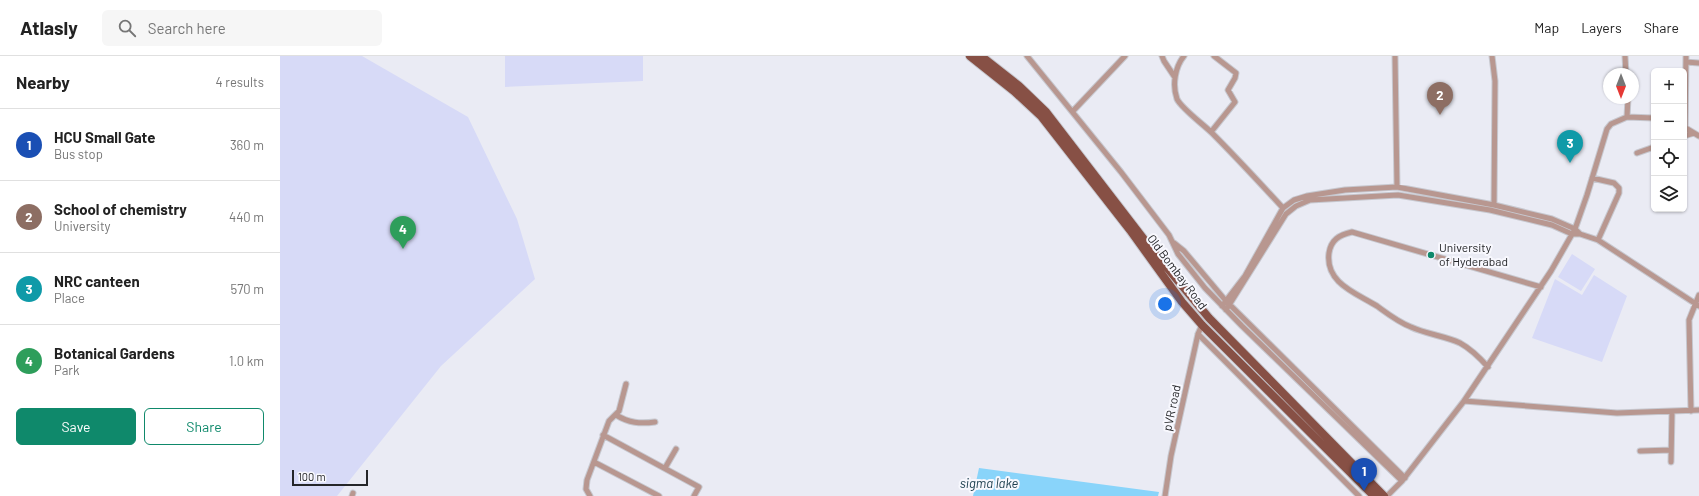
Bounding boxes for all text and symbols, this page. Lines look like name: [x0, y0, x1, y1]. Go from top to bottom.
search box: [102, 10, 382, 46]
text: Atlasly: [20, 16, 78, 39]
icon: search: [116, 17, 138, 39]
text: Search here: [148, 19, 226, 37]
text: Map: [1534, 19, 1559, 36]
text: Layers: [1581, 19, 1622, 36]
text: Share: [1644, 19, 1679, 36]
north arrow: [1603, 68, 1639, 104]
map controls: [1651, 68, 1687, 212]
button: +: [1651, 68, 1687, 104]
text: Nearby: [16, 72, 70, 92]
text: 4 results: [216, 74, 264, 90]
pin: 2: [1427, 82, 1453, 115]
button: −: [1651, 104, 1687, 140]
text: HCU Small Gate: [54, 128, 155, 146]
pin: 3: [1557, 130, 1583, 163]
text: 1: [27, 137, 31, 153]
text: 360 m: [230, 137, 264, 153]
button: locate: [1651, 140, 1687, 176]
text: Bus stop: [54, 146, 103, 162]
button: layers: [1651, 176, 1687, 212]
text: School of chemistry: [54, 200, 187, 218]
text: 2: [25, 209, 33, 225]
text: 440 m: [229, 209, 264, 225]
pin: 4: [390, 216, 416, 249]
text: University: [54, 218, 111, 234]
street label: Old Bombay Road: [1145, 231, 1211, 312]
place label: University of Hyderabad: [1439, 240, 1508, 268]
marker: University of Hyderabad: [1426, 250, 1436, 260]
text: NRC canteen: [54, 272, 140, 290]
text: 3: [25, 281, 33, 297]
text: 570 m: [230, 281, 264, 297]
text: Place: [54, 290, 85, 306]
your location: [1155, 294, 1175, 314]
text: Botanical Gardens: [54, 344, 175, 362]
text: 4: [25, 353, 33, 369]
text: 1.0 km: [229, 353, 264, 369]
text: Park: [54, 362, 80, 378]
street label: pVR road: [1159, 383, 1183, 432]
button: Save: [16, 408, 136, 445]
button: Share: [144, 408, 264, 445]
pin: 1: [1351, 458, 1377, 491]
scale bar: [292, 468, 368, 487]
text: 100 m: [298, 470, 326, 483]
water label: sigma lake: [960, 475, 1019, 491]

